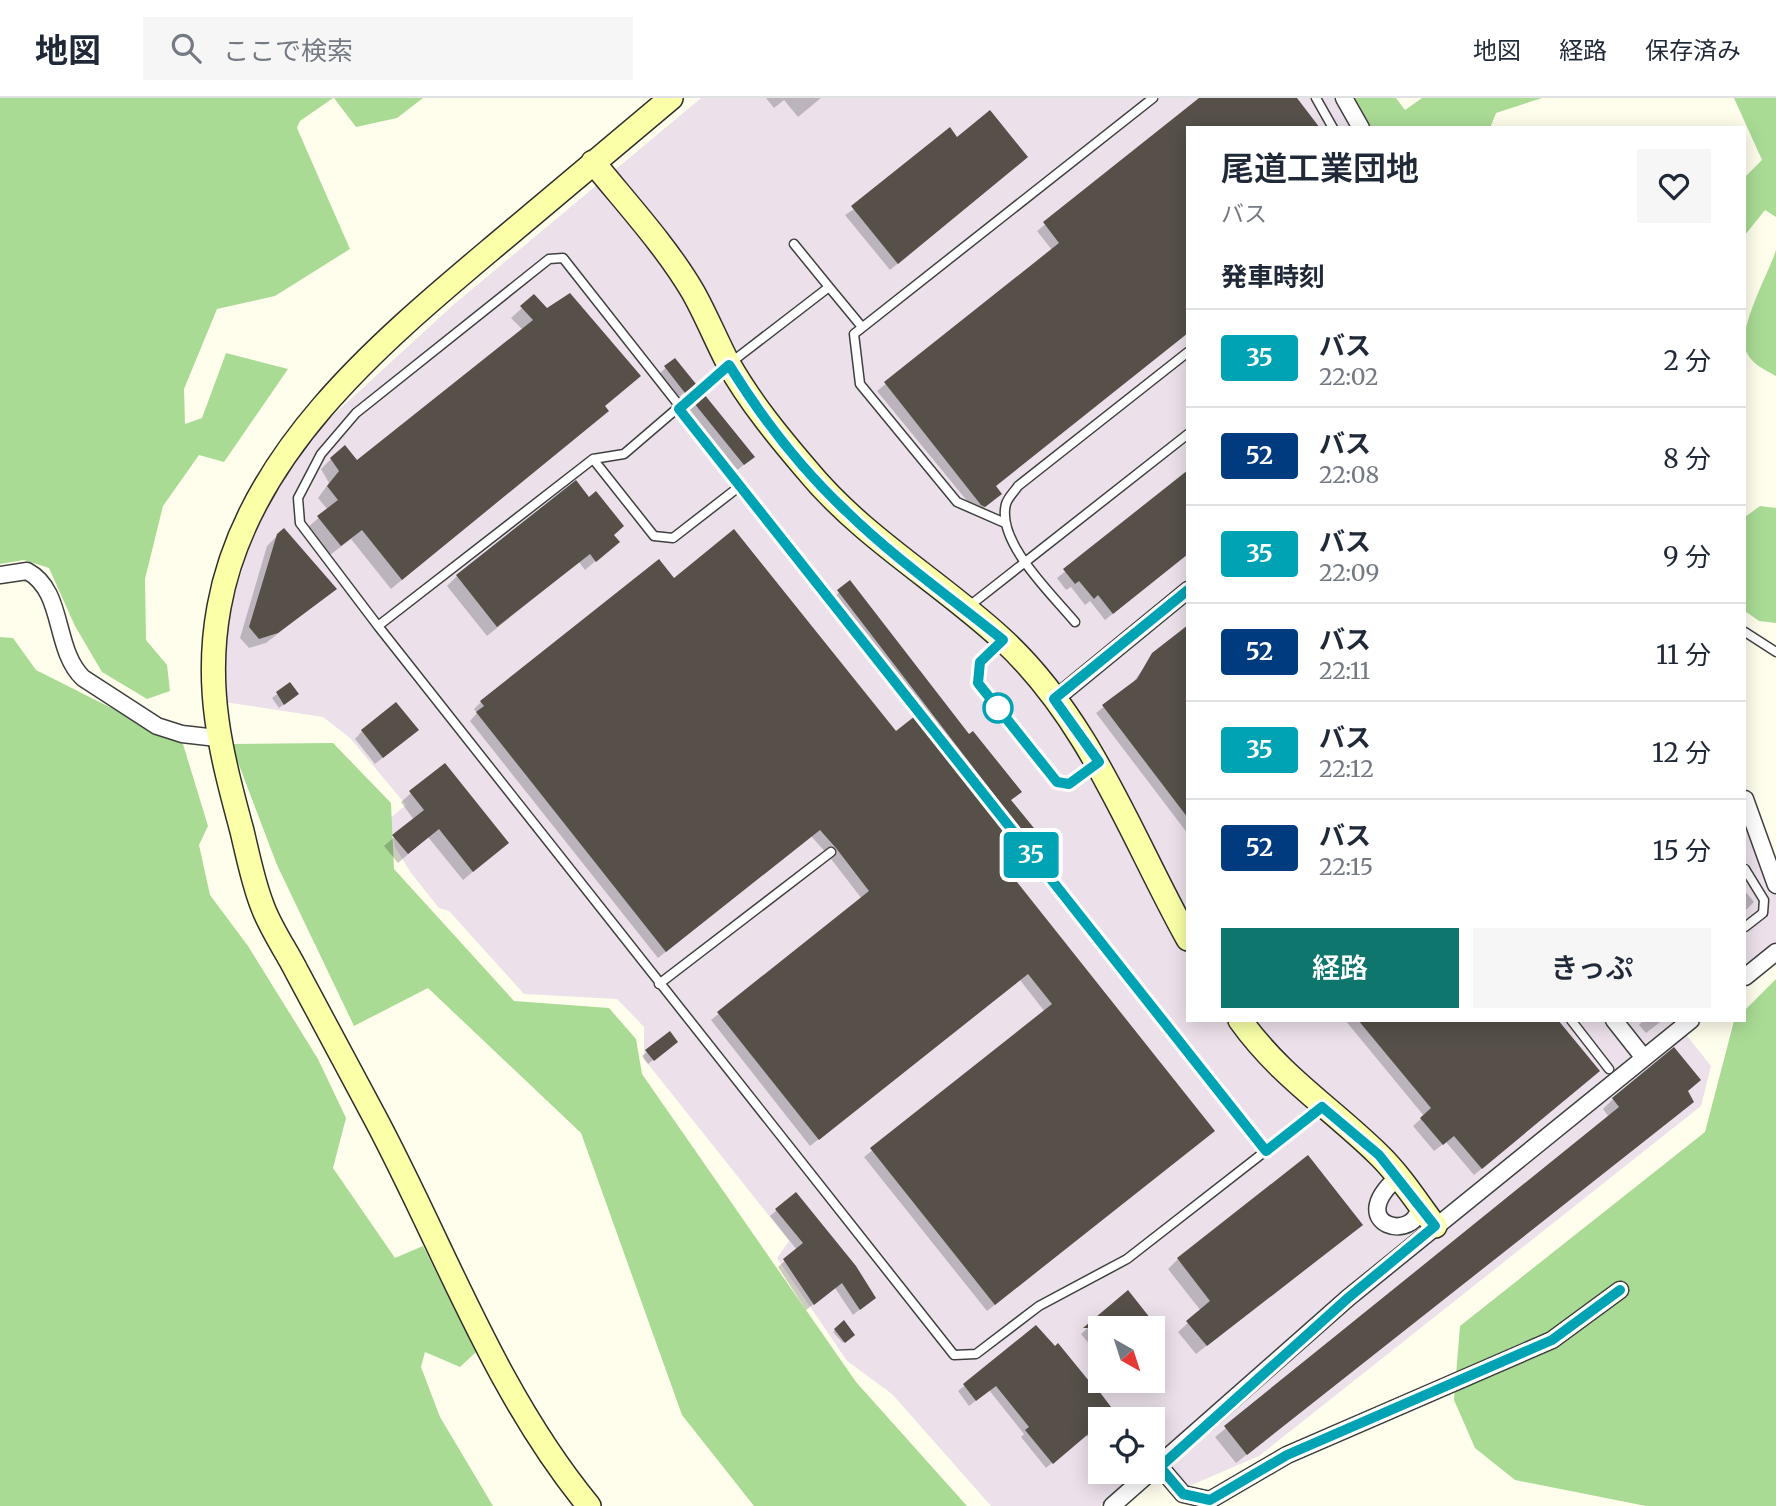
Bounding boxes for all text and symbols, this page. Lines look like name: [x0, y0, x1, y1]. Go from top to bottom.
search box: [143, 17, 633, 80]
icon: search: [167, 29, 205, 67]
text: 地図: [35, 30, 101, 71]
text: ここで検索: [223, 34, 353, 67]
text: 地図: [1473, 35, 1521, 66]
text: 経路: [1559, 35, 1607, 66]
text: 保存済み: [1645, 35, 1741, 66]
text: 尾道工業団地: [1221, 148, 1419, 189]
button: heart: [1637, 149, 1711, 223]
text: バス: [1221, 199, 1267, 228]
text: 発車時刻: [1221, 260, 1325, 293]
text: バス: [1319, 329, 1371, 362]
text: 35: [1246, 342, 1273, 373]
text: 2 分: [1663, 344, 1711, 377]
text: 22:02: [1319, 362, 1379, 391]
text: バス: [1319, 427, 1371, 460]
text: 52: [1246, 440, 1273, 471]
text: 8 分: [1663, 442, 1711, 475]
text: 22:08: [1319, 460, 1379, 489]
text: バス: [1319, 525, 1371, 558]
text: 35: [1246, 538, 1273, 569]
text: 9 分: [1663, 540, 1711, 573]
text: 22:09: [1319, 558, 1379, 587]
text: バス: [1319, 623, 1371, 656]
text: 52: [1246, 636, 1273, 667]
text: 11 分: [1656, 638, 1711, 671]
text: 22:11: [1319, 656, 1370, 685]
unlabelled marker: [983, 693, 1013, 723]
text: バス: [1319, 721, 1371, 754]
text: 35: [1246, 734, 1273, 765]
text: 12 分: [1652, 736, 1711, 769]
text: 22:12: [1319, 754, 1374, 783]
text: バス: [1319, 819, 1371, 852]
line badge: 35: [1000, 832, 1062, 878]
text: 52: [1246, 832, 1273, 863]
text: 15 分: [1653, 834, 1711, 867]
text: 35: [1018, 839, 1044, 870]
text: 22:15: [1319, 852, 1373, 881]
button: 経路: [1221, 928, 1459, 1008]
button: きっぷ: [1473, 928, 1711, 1008]
north arrow: [1088, 1316, 1166, 1393]
map controls: [1088, 1316, 1165, 1484]
button: locate: [1088, 1407, 1165, 1484]

